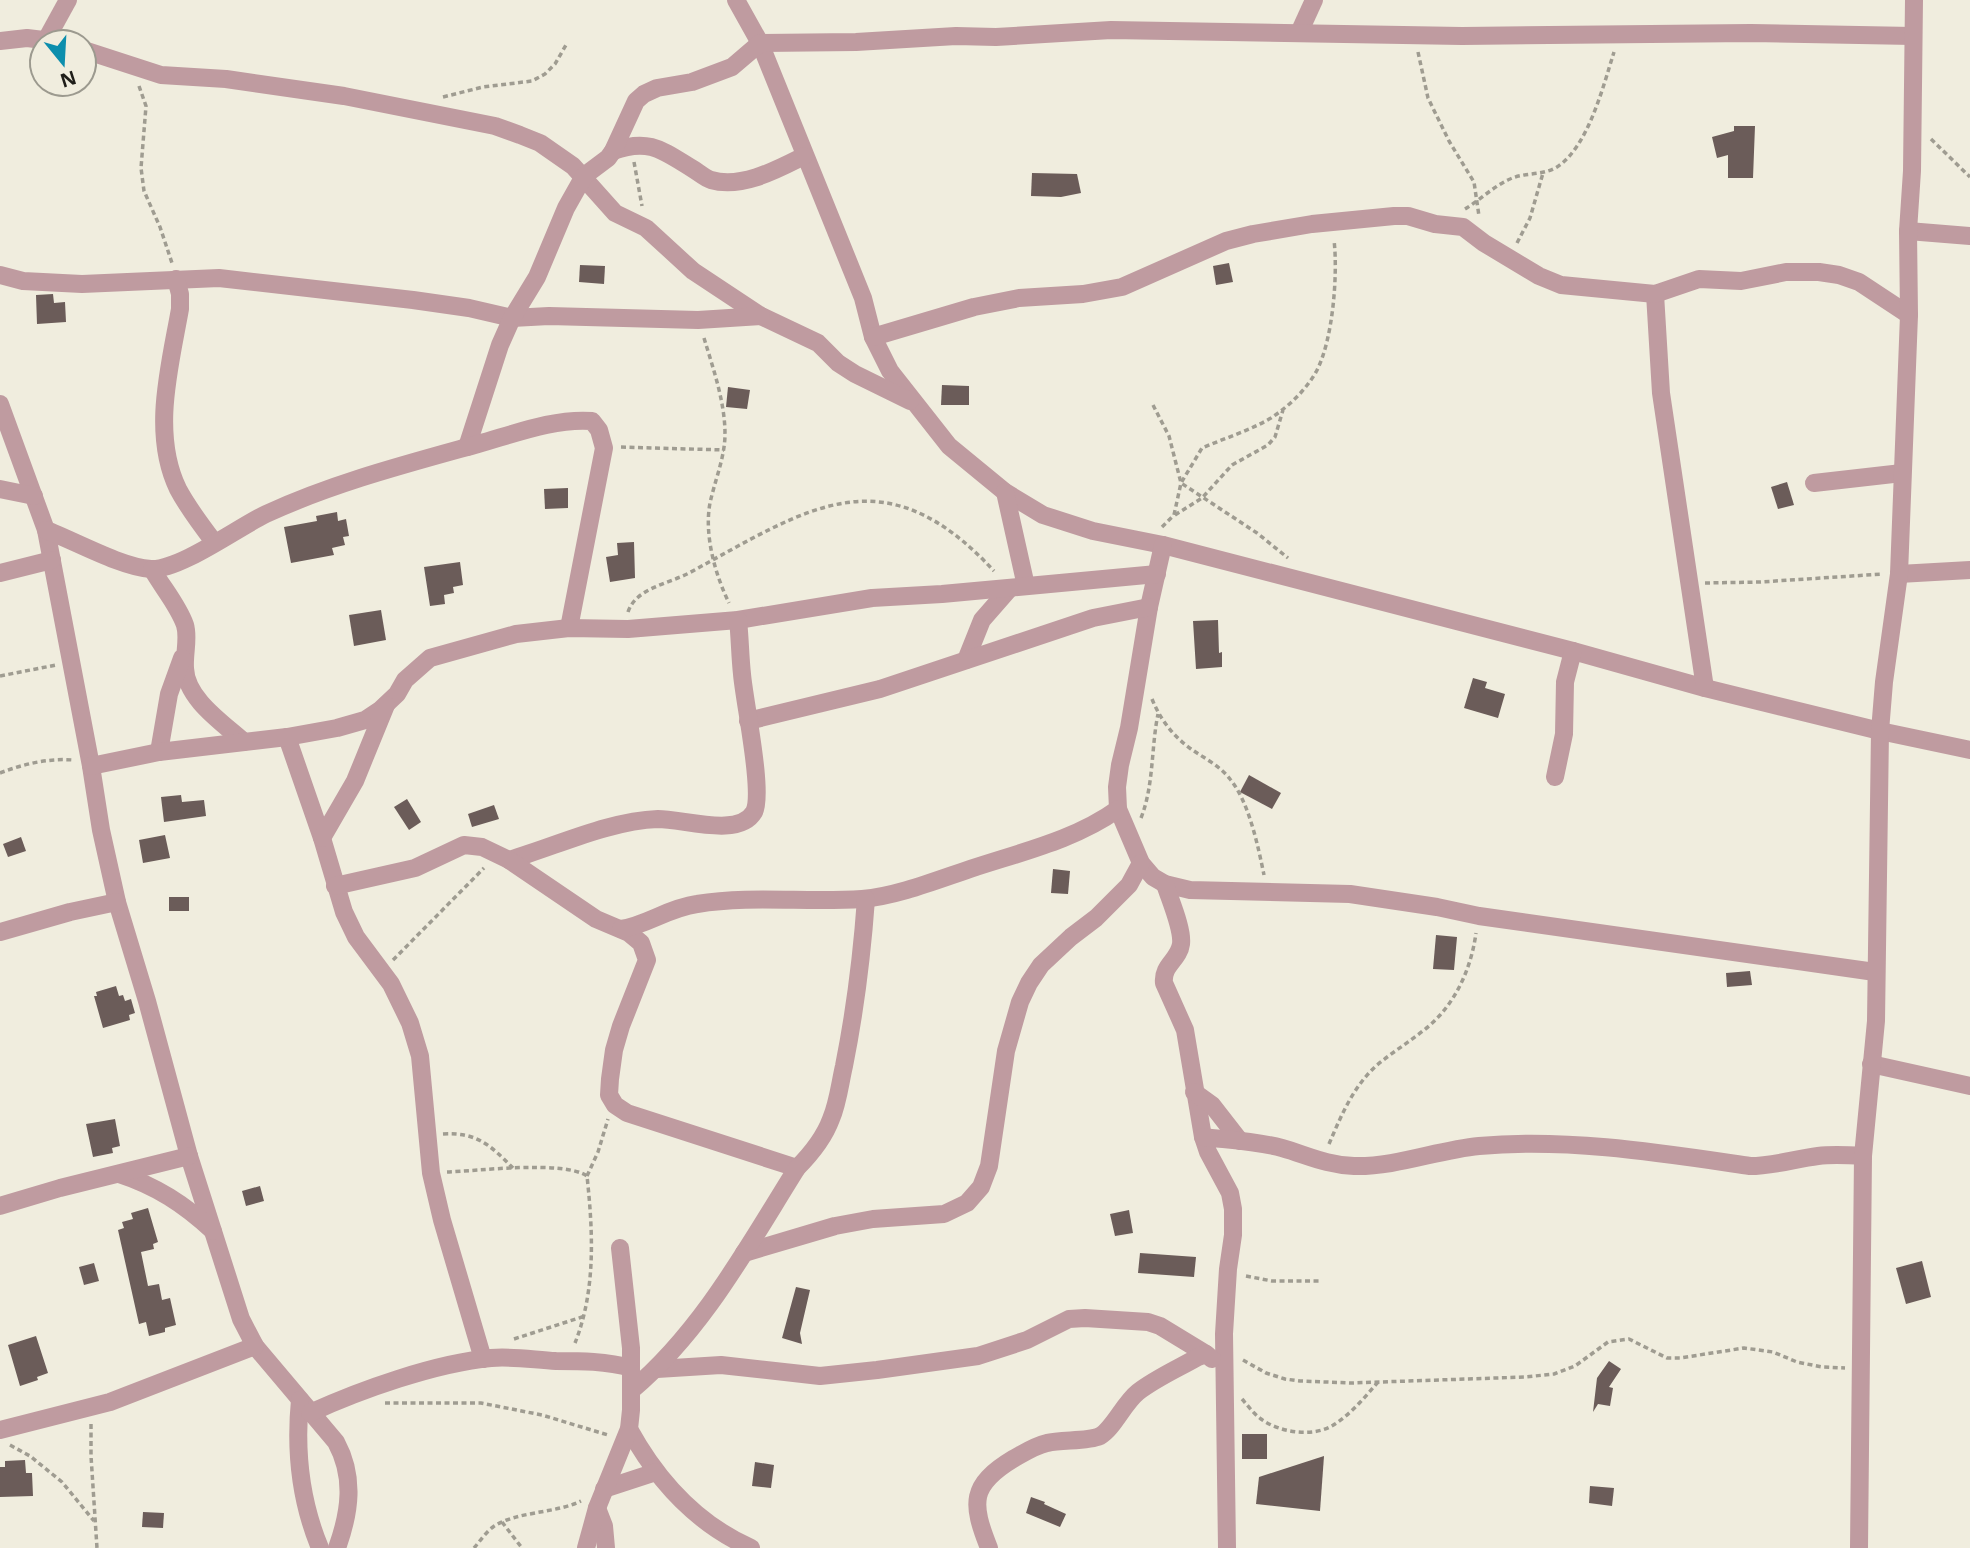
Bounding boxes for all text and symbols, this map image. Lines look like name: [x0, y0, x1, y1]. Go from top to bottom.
north arrow: [28, 28, 98, 98]
text: N: [57, 64, 80, 94]

